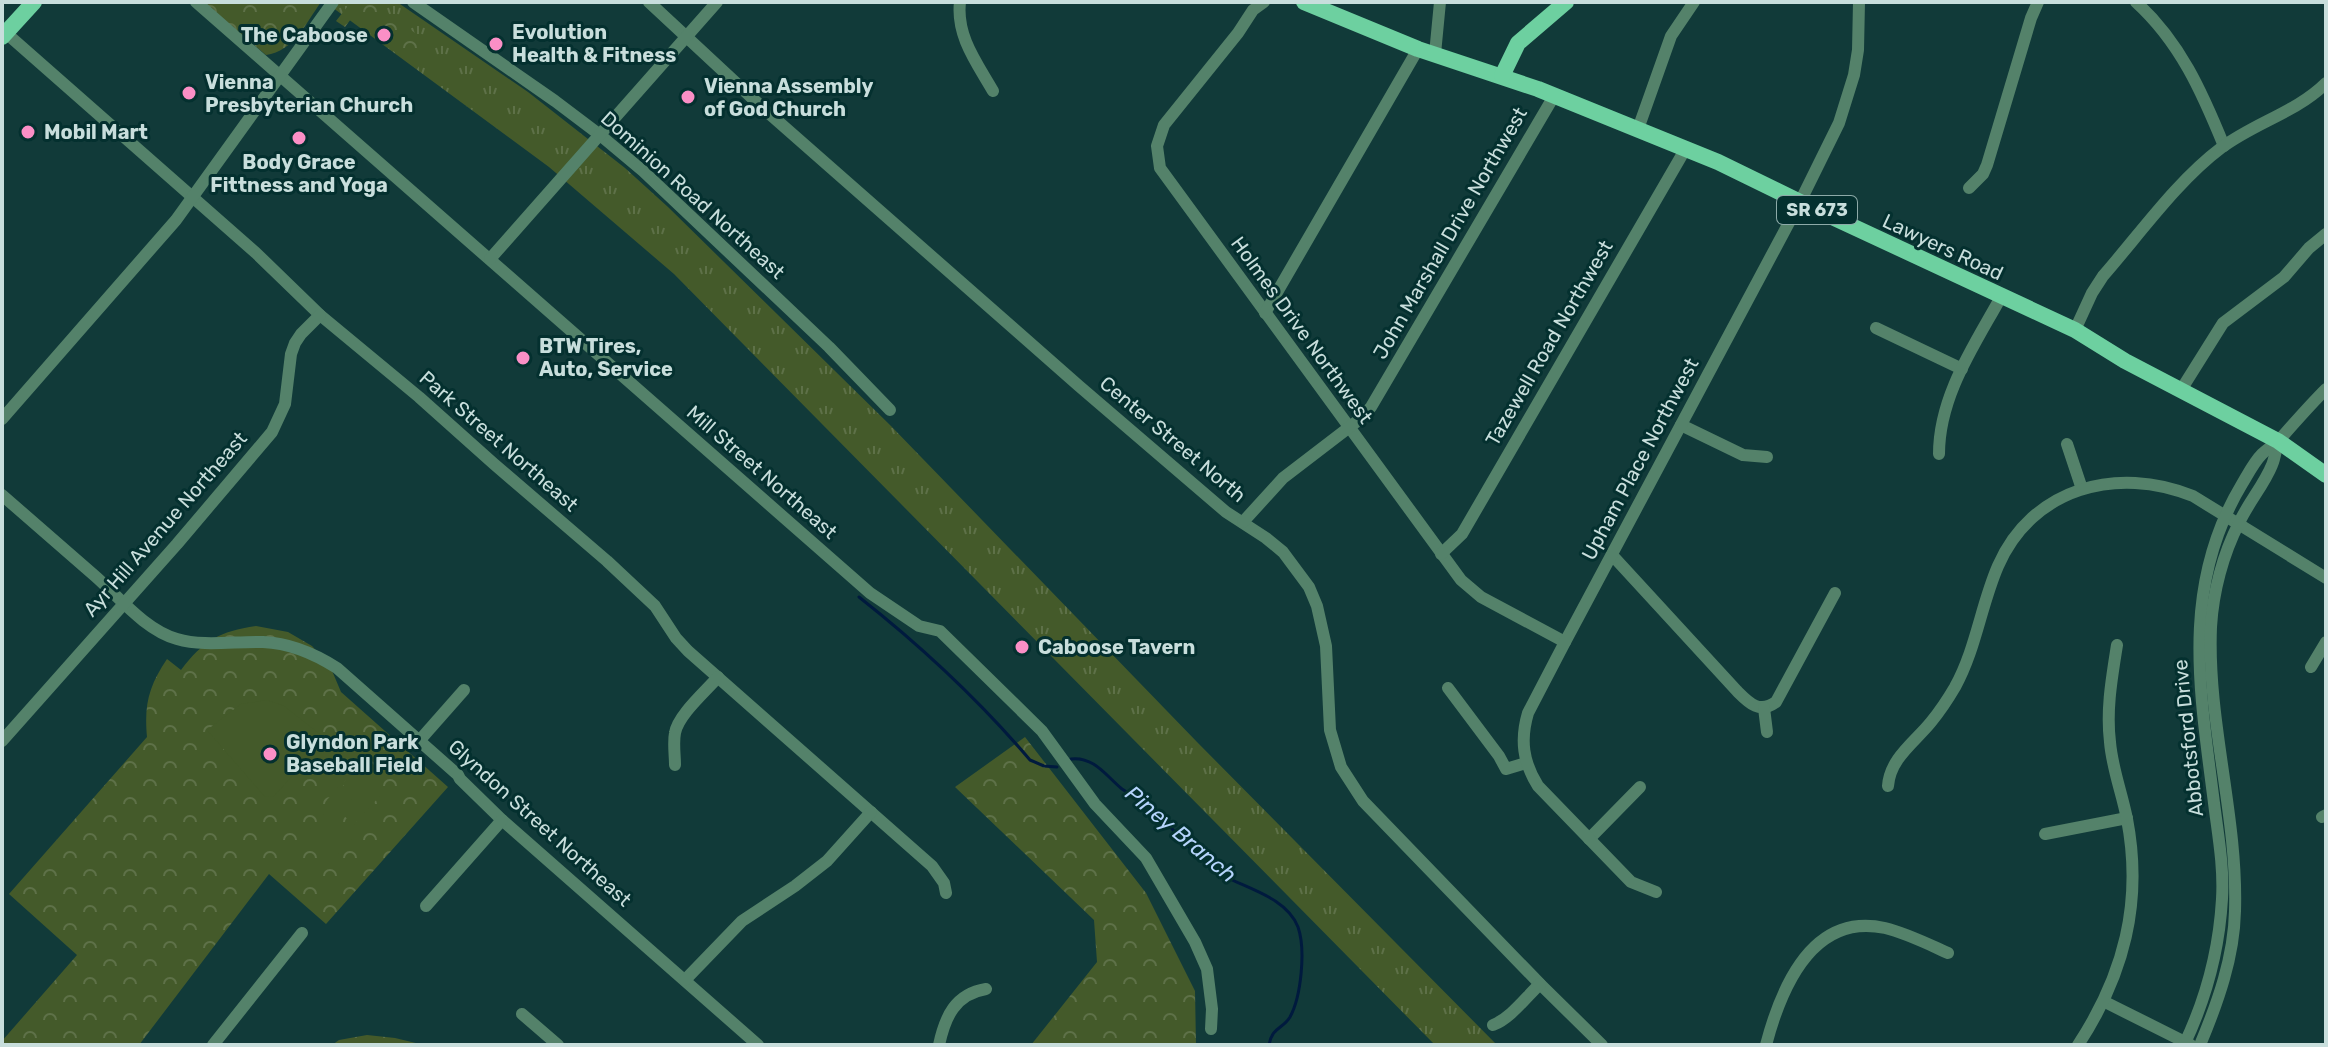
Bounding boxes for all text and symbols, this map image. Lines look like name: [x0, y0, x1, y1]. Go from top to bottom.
place label: Evolution Health & Fitness: [512, 20, 676, 67]
place label: The Caboose: [241, 23, 368, 47]
marker: The Caboose: [375, 26, 393, 44]
marker: Evolution Health & Fitness: [487, 35, 505, 53]
place label: Vienna Presbyterian Church: [205, 70, 413, 117]
place label: Vienna Assembly of God Church: [704, 74, 874, 121]
marker: Vienna Presbyterian Church: [180, 84, 198, 102]
marker: Vienna Assembly of God Church: [679, 88, 697, 106]
street label: John Marshall Drive Northwest: [1368, 103, 1532, 363]
street label: Dominion Road Northeast: [596, 106, 790, 284]
place label: Mobil Mart: [44, 120, 148, 144]
marker: Mobil Mart: [19, 123, 37, 141]
marker: Body Grace Fittness and Yoga: [290, 129, 308, 147]
place label: Body Grace Fittness and Yoga: [210, 150, 388, 197]
road number: SR 673: [1777, 196, 1857, 224]
street label: Lawyers Road: [1879, 209, 2007, 285]
street label: Holmes Drive Northwest: [1226, 232, 1378, 428]
street label: Tazewell Road Northwest: [1480, 236, 1618, 450]
place label: BTW Tires, Auto, Service: [539, 334, 673, 381]
marker: BTW Tires, Auto, Service: [514, 349, 532, 367]
street label: Upham Place Northwest: [1576, 354, 1704, 564]
street label: Park Street Northeast: [415, 366, 583, 517]
street label: Center Street North: [1095, 371, 1251, 507]
street label: Mill Street Northeast: [682, 400, 842, 544]
street label: Ayr Hill Avenue Northeast: [78, 426, 252, 621]
place label: Caboose Tavern: [1038, 635, 1195, 659]
marker: Caboose Tavern: [1013, 638, 1031, 656]
street label: Abbotsford Drive: [2168, 658, 2208, 818]
place label: Glyndon Park Baseball Field: [286, 730, 423, 777]
street label: Glyndon Street Northeast: [444, 734, 637, 912]
marker: Glyndon Park Baseball Field: [261, 745, 279, 763]
water label: Piney Branch: [1120, 780, 1242, 888]

